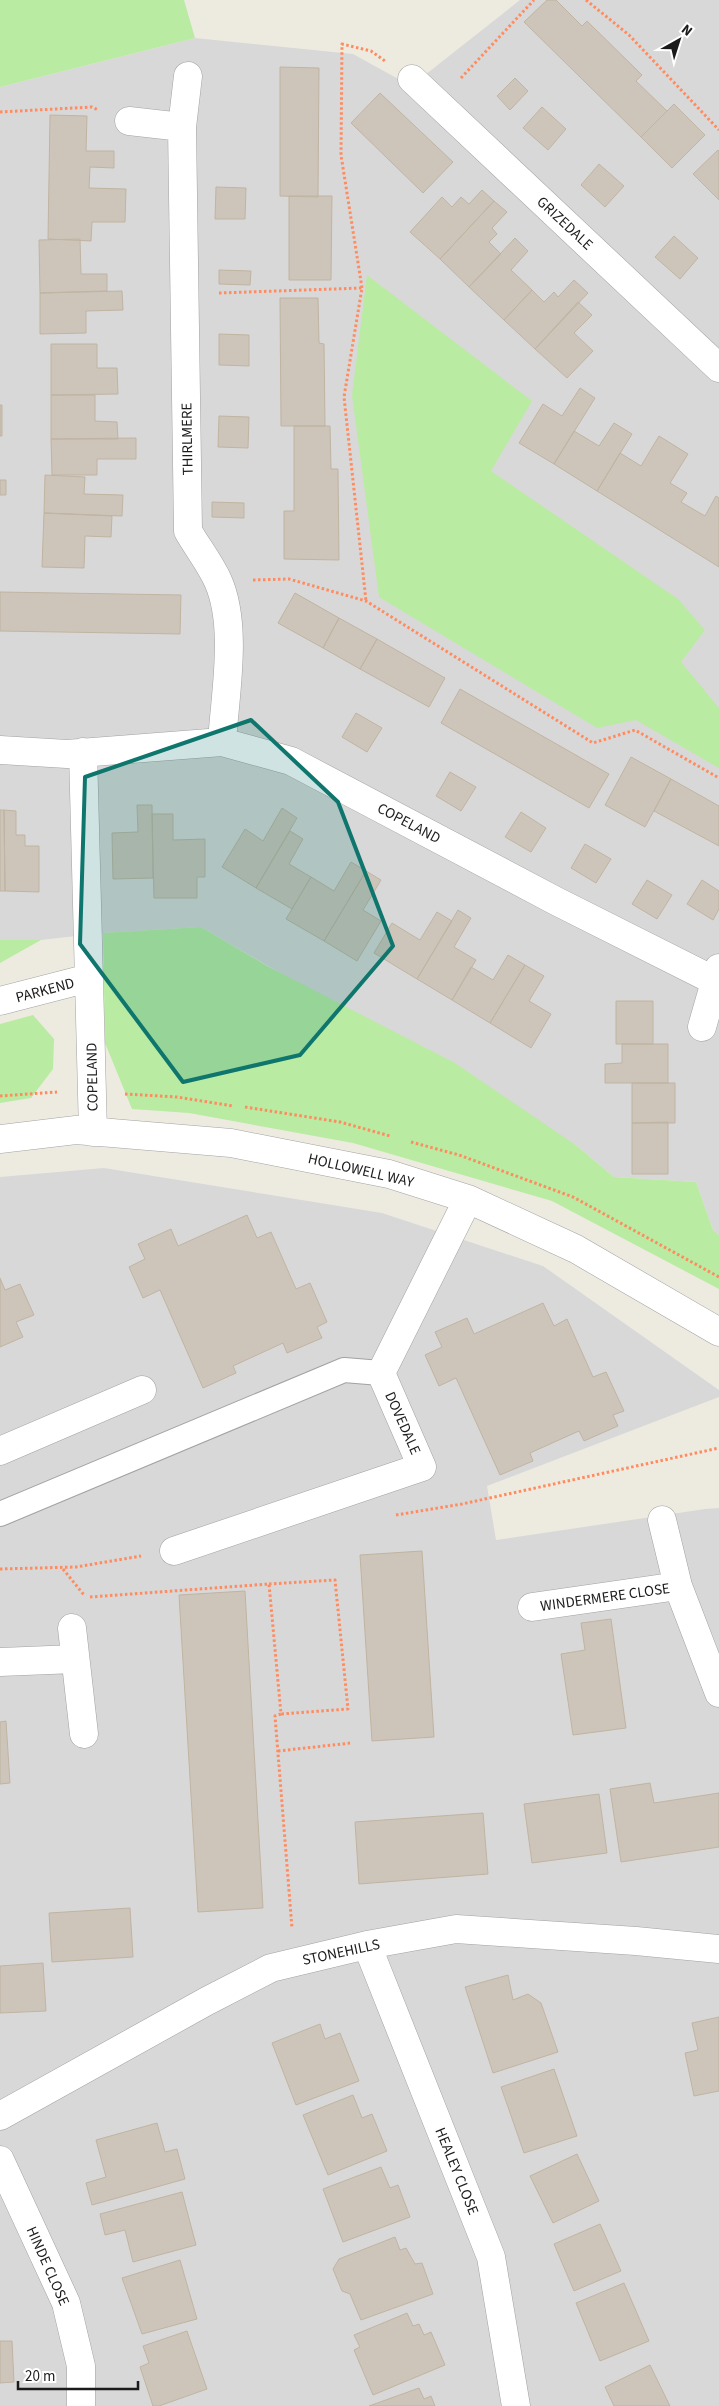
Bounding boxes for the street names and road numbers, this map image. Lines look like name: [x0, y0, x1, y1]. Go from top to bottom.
street label: GRIZEDALE: [532, 192, 598, 255]
street label: THIRLMERE: [176, 402, 199, 476]
street label: COPELAND: [373, 798, 444, 849]
street label: PARKEND: [13, 973, 77, 1008]
street label: COPELAND: [81, 1042, 104, 1112]
street label: HOLLOWELL WAY: [306, 1148, 417, 1193]
street label: DOVEDALE: [379, 1388, 426, 1458]
street label: WINDERMERE CLOSE: [539, 1578, 671, 1617]
street label: STONEHILLS: [300, 1934, 382, 1971]
street label: HEALEY CLOSE: [429, 2124, 484, 2218]
street label: HINDE CLOSE: [21, 2223, 74, 2309]

